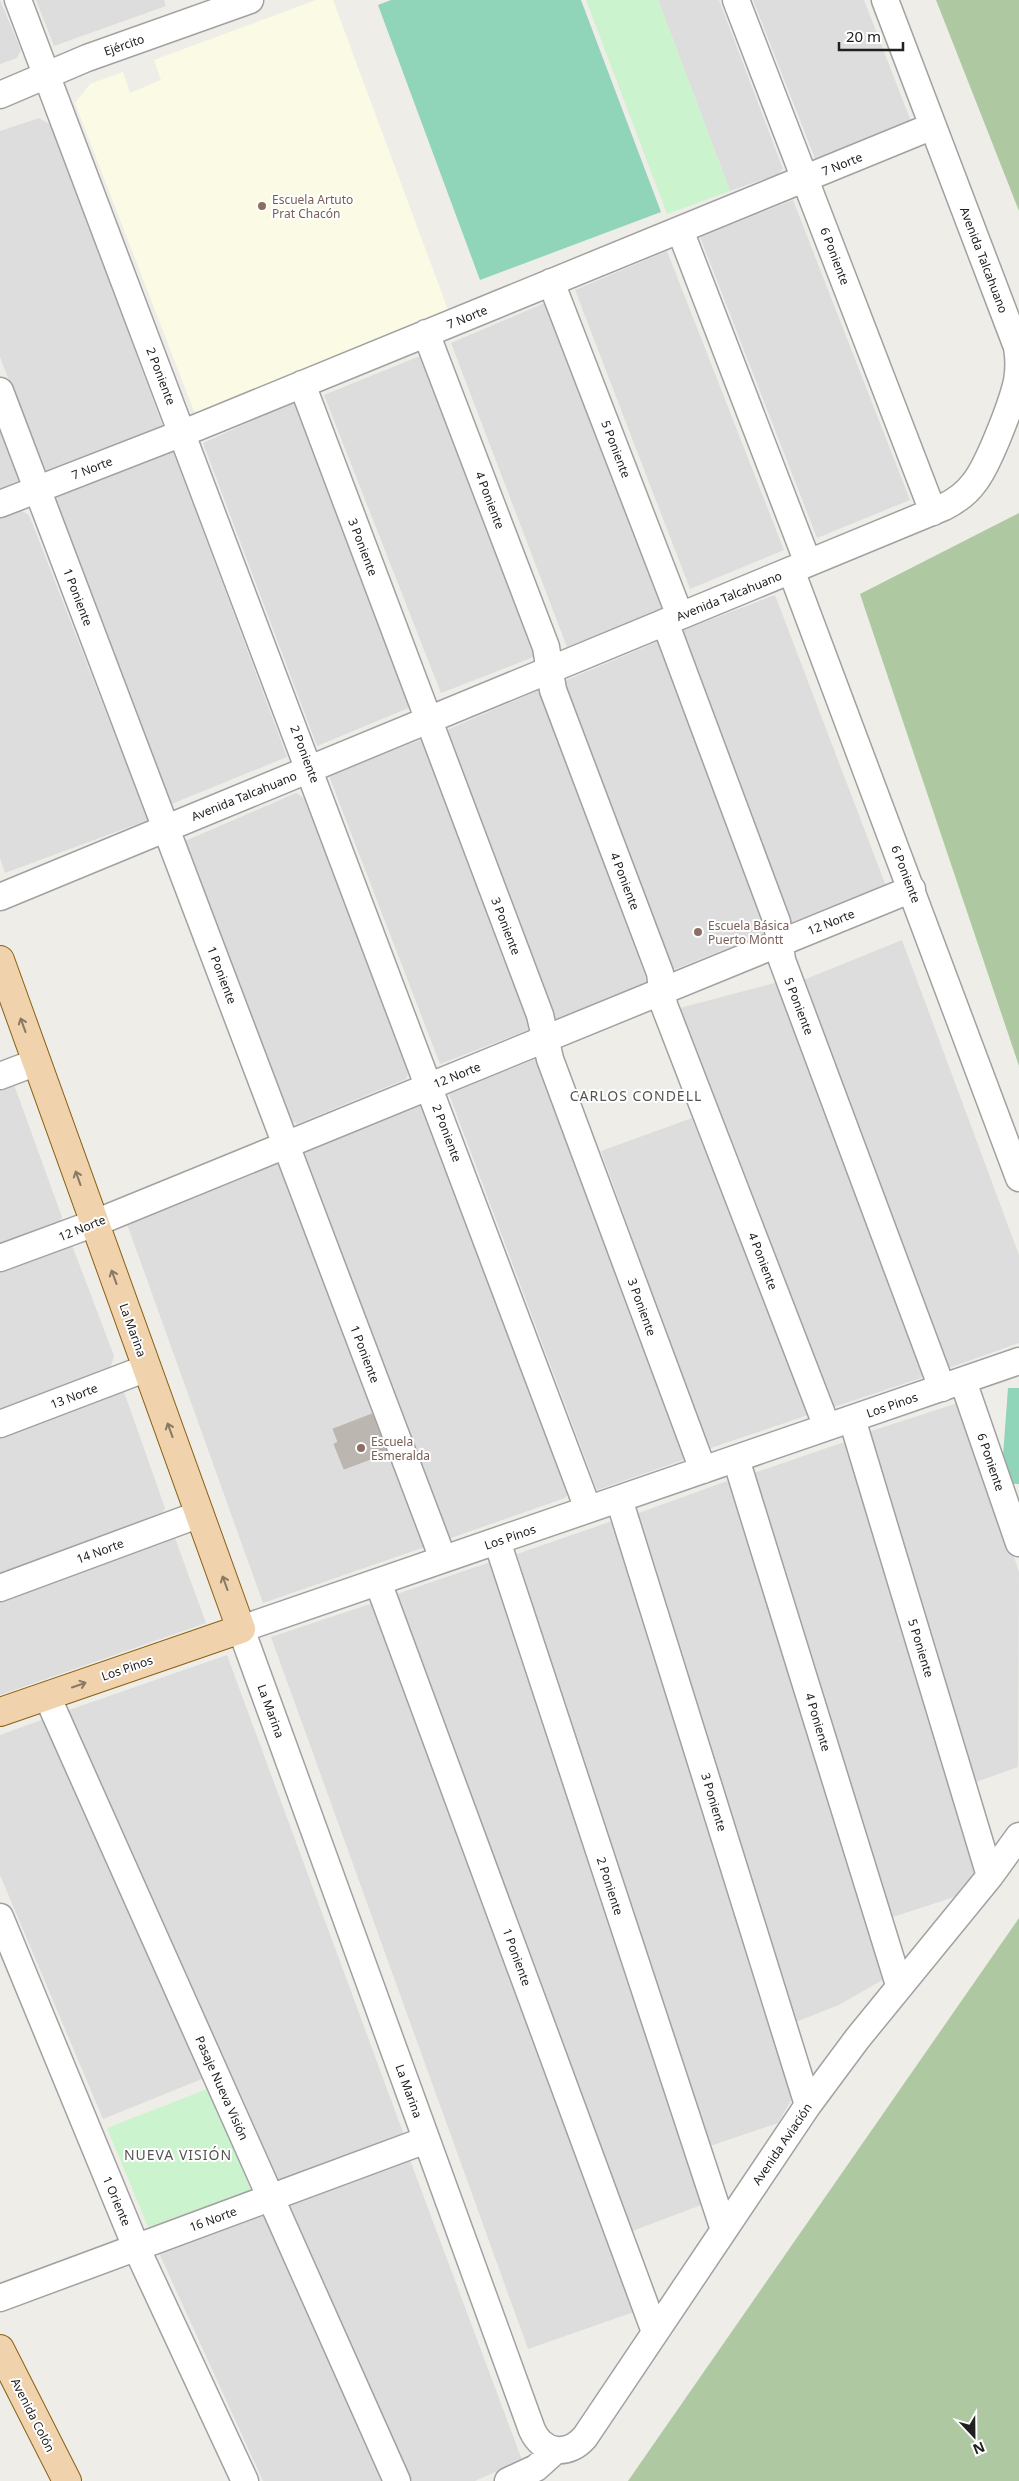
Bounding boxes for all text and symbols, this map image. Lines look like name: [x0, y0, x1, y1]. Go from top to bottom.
scale bar: [839, 20, 903, 52]
text: 20 m: [846, 26, 881, 46]
street label: Ejército: [102, 30, 146, 60]
street label: 7 Norte: [819, 148, 865, 180]
place label: Escuela Artuto Prat Chacón: [272, 191, 353, 222]
marker: Escuela Artuto Prat Chacón: [256, 200, 268, 212]
street label: Avenida Talcahuano: [956, 204, 1012, 316]
street label: 6 Poniente: [816, 225, 854, 287]
street label: 7 Norte: [444, 301, 490, 333]
street label: 2 Poniente: [142, 345, 180, 407]
street label: 5 Poniente: [597, 418, 635, 480]
street label: 7 Norte: [69, 452, 115, 484]
street label: 4 Poniente: [471, 469, 509, 531]
street label: 3 Poniente: [344, 516, 382, 578]
street label: 1 Poniente: [59, 566, 97, 628]
street label: Avenida Talcahuano: [674, 567, 784, 625]
street label: 2 Poniente: [286, 723, 324, 785]
street label: Avenida Talcahuano: [189, 767, 299, 825]
street label: 6 Poniente: [887, 843, 925, 905]
street label: 4 Poniente: [606, 850, 644, 912]
street label: 3 Poniente: [487, 895, 525, 957]
street label: 12 Norte: [805, 905, 857, 939]
place label: Escuela Básica Puerto Montt: [708, 917, 789, 948]
marker: Escuela Básica Puerto Montt: [692, 926, 704, 938]
street label: 1 Poniente: [203, 944, 241, 1006]
street label: 5 Poniente: [780, 975, 818, 1037]
one-way arrow: [18, 1017, 27, 1033]
street label: 12 Norte: [431, 1058, 483, 1092]
district label: CARLOS CONDELL: [570, 1086, 702, 1105]
street label: 2 Poniente: [428, 1102, 466, 1164]
one-way arrow: [73, 1170, 82, 1186]
street label: 12 Norte: [56, 1211, 108, 1245]
street label: 4 Poniente: [744, 1230, 782, 1292]
one-way arrow: [109, 1270, 118, 1286]
street label: 3 Poniente: [624, 1276, 660, 1338]
street label: La Marina: [115, 1301, 151, 1359]
street label: 1 Poniente: [346, 1323, 384, 1385]
street label: 13 Norte: [48, 1379, 100, 1413]
street label: Los Pinos: [864, 1388, 920, 1422]
one-way arrow: [165, 1423, 174, 1438]
street label: 6 Poniente: [973, 1431, 1009, 1493]
place label: Escuela Esmeralda: [371, 1433, 430, 1464]
marker: Escuela Esmeralda: [355, 1442, 367, 1454]
street label: Los Pinos: [482, 1520, 538, 1554]
street label: 14 Norte: [74, 1535, 126, 1567]
one-way arrow: [220, 1576, 229, 1591]
street label: 5 Poniente: [904, 1617, 938, 1680]
street label: Los Pinos: [99, 1651, 155, 1685]
one-way arrow: [71, 1680, 86, 1689]
street label: La Marina: [253, 1682, 289, 1740]
street label: 4 Poniente: [801, 1691, 835, 1754]
street label: 3 Poniente: [697, 1771, 731, 1834]
street label: 2 Poniente: [593, 1855, 627, 1918]
street label: 1 Poniente: [499, 1926, 535, 1988]
street label: Pasaje Nueva Visión: [191, 2033, 253, 2143]
street label: La Marina: [391, 2062, 427, 2120]
street label: Avenida Aviación: [748, 2100, 816, 2188]
district label: NUEVA VISIÓN: [124, 2145, 232, 2164]
street label: 1 Oriente: [99, 2173, 135, 2229]
street label: 16 Norte: [187, 2203, 239, 2235]
street label: Avenida Colón: [7, 2375, 59, 2455]
north arrow: [949, 2411, 999, 2461]
text: N: [970, 2438, 988, 2459]

